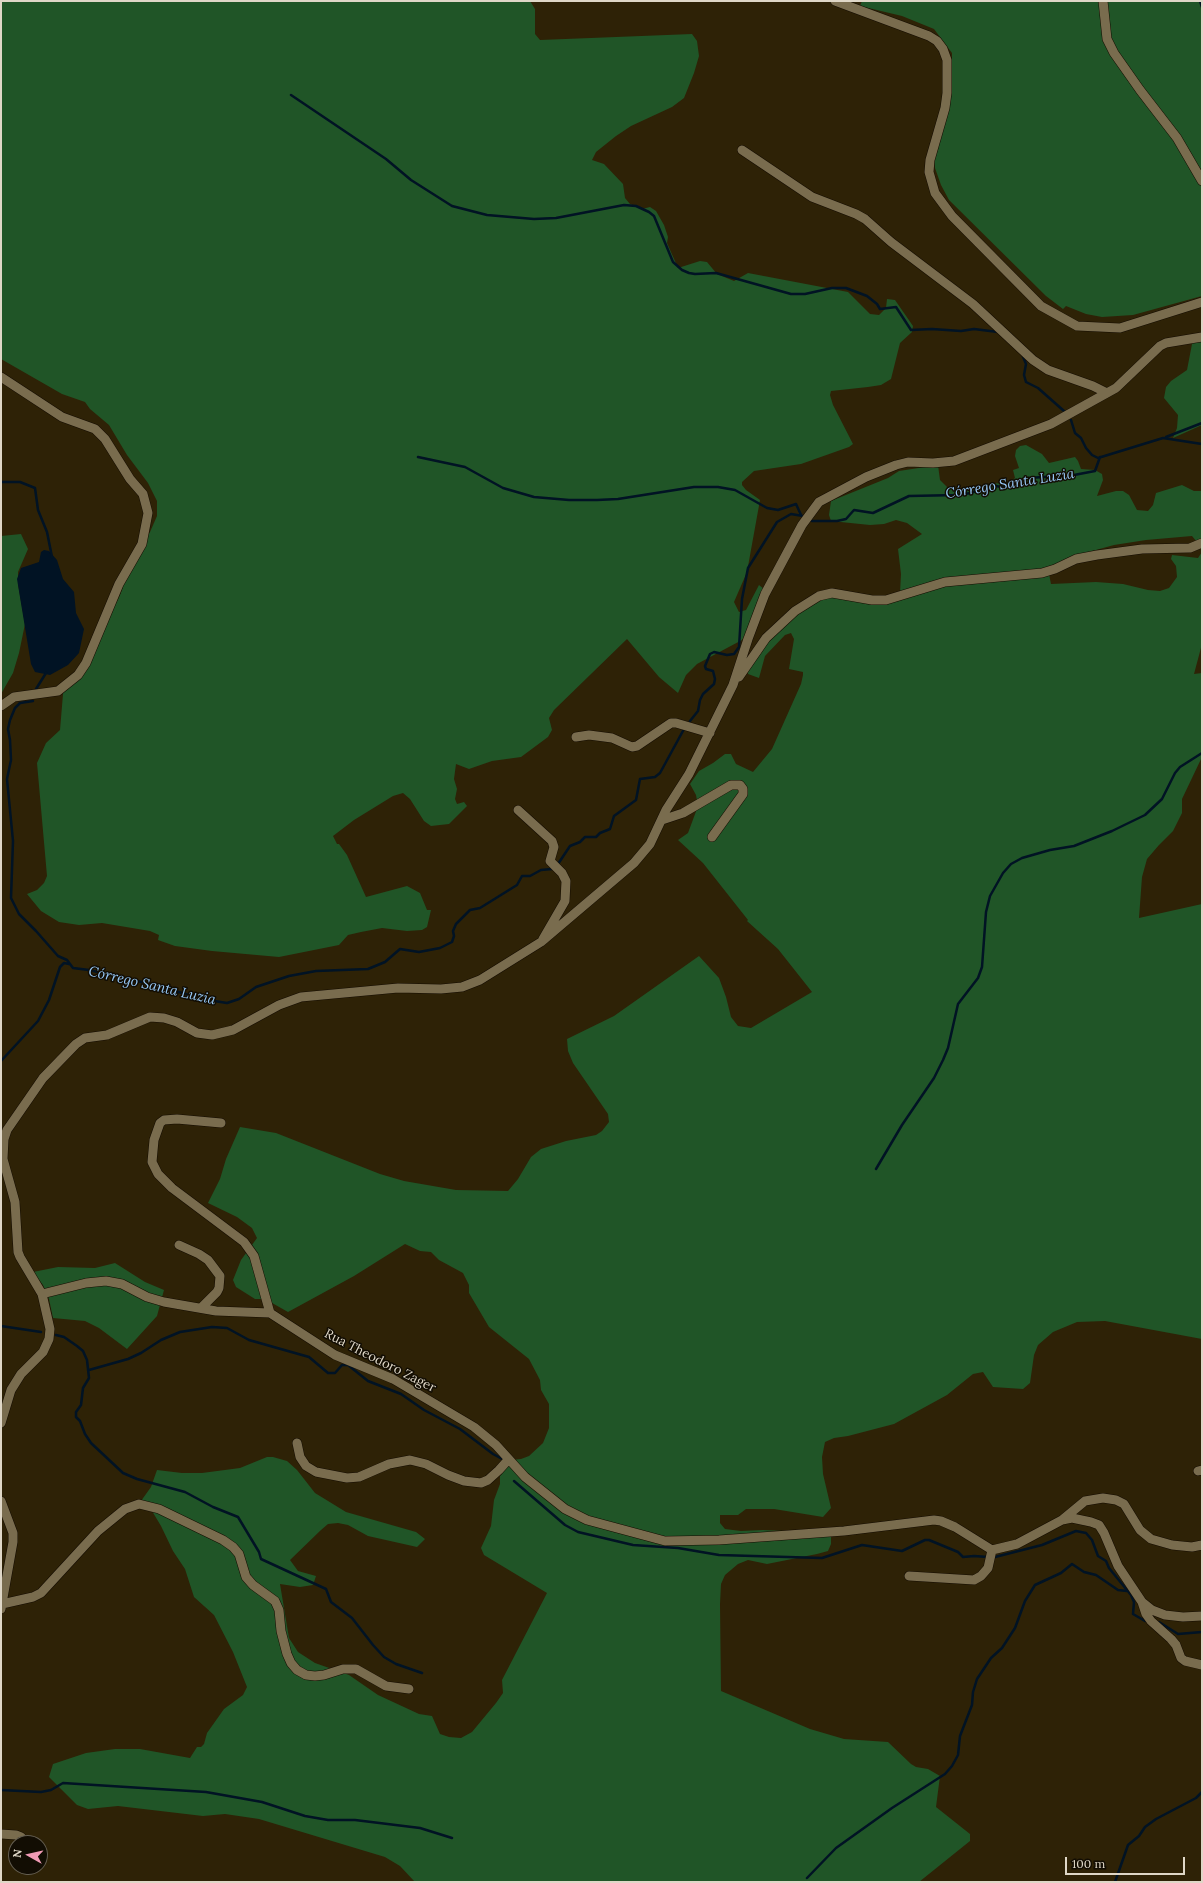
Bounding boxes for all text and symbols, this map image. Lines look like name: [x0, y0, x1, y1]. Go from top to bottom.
water label: Córrego Santa Luzia: [944, 466, 1076, 502]
water label: Córrego Santa Luzia: [87, 963, 217, 1009]
street label: Rua Theodoro Zager: [322, 1326, 438, 1396]
north arrow: [8, 1835, 48, 1875]
text: N: [10, 1848, 25, 1859]
scale bar: [1067, 1849, 1187, 1875]
text: 100 m: [1072, 1856, 1105, 1871]

